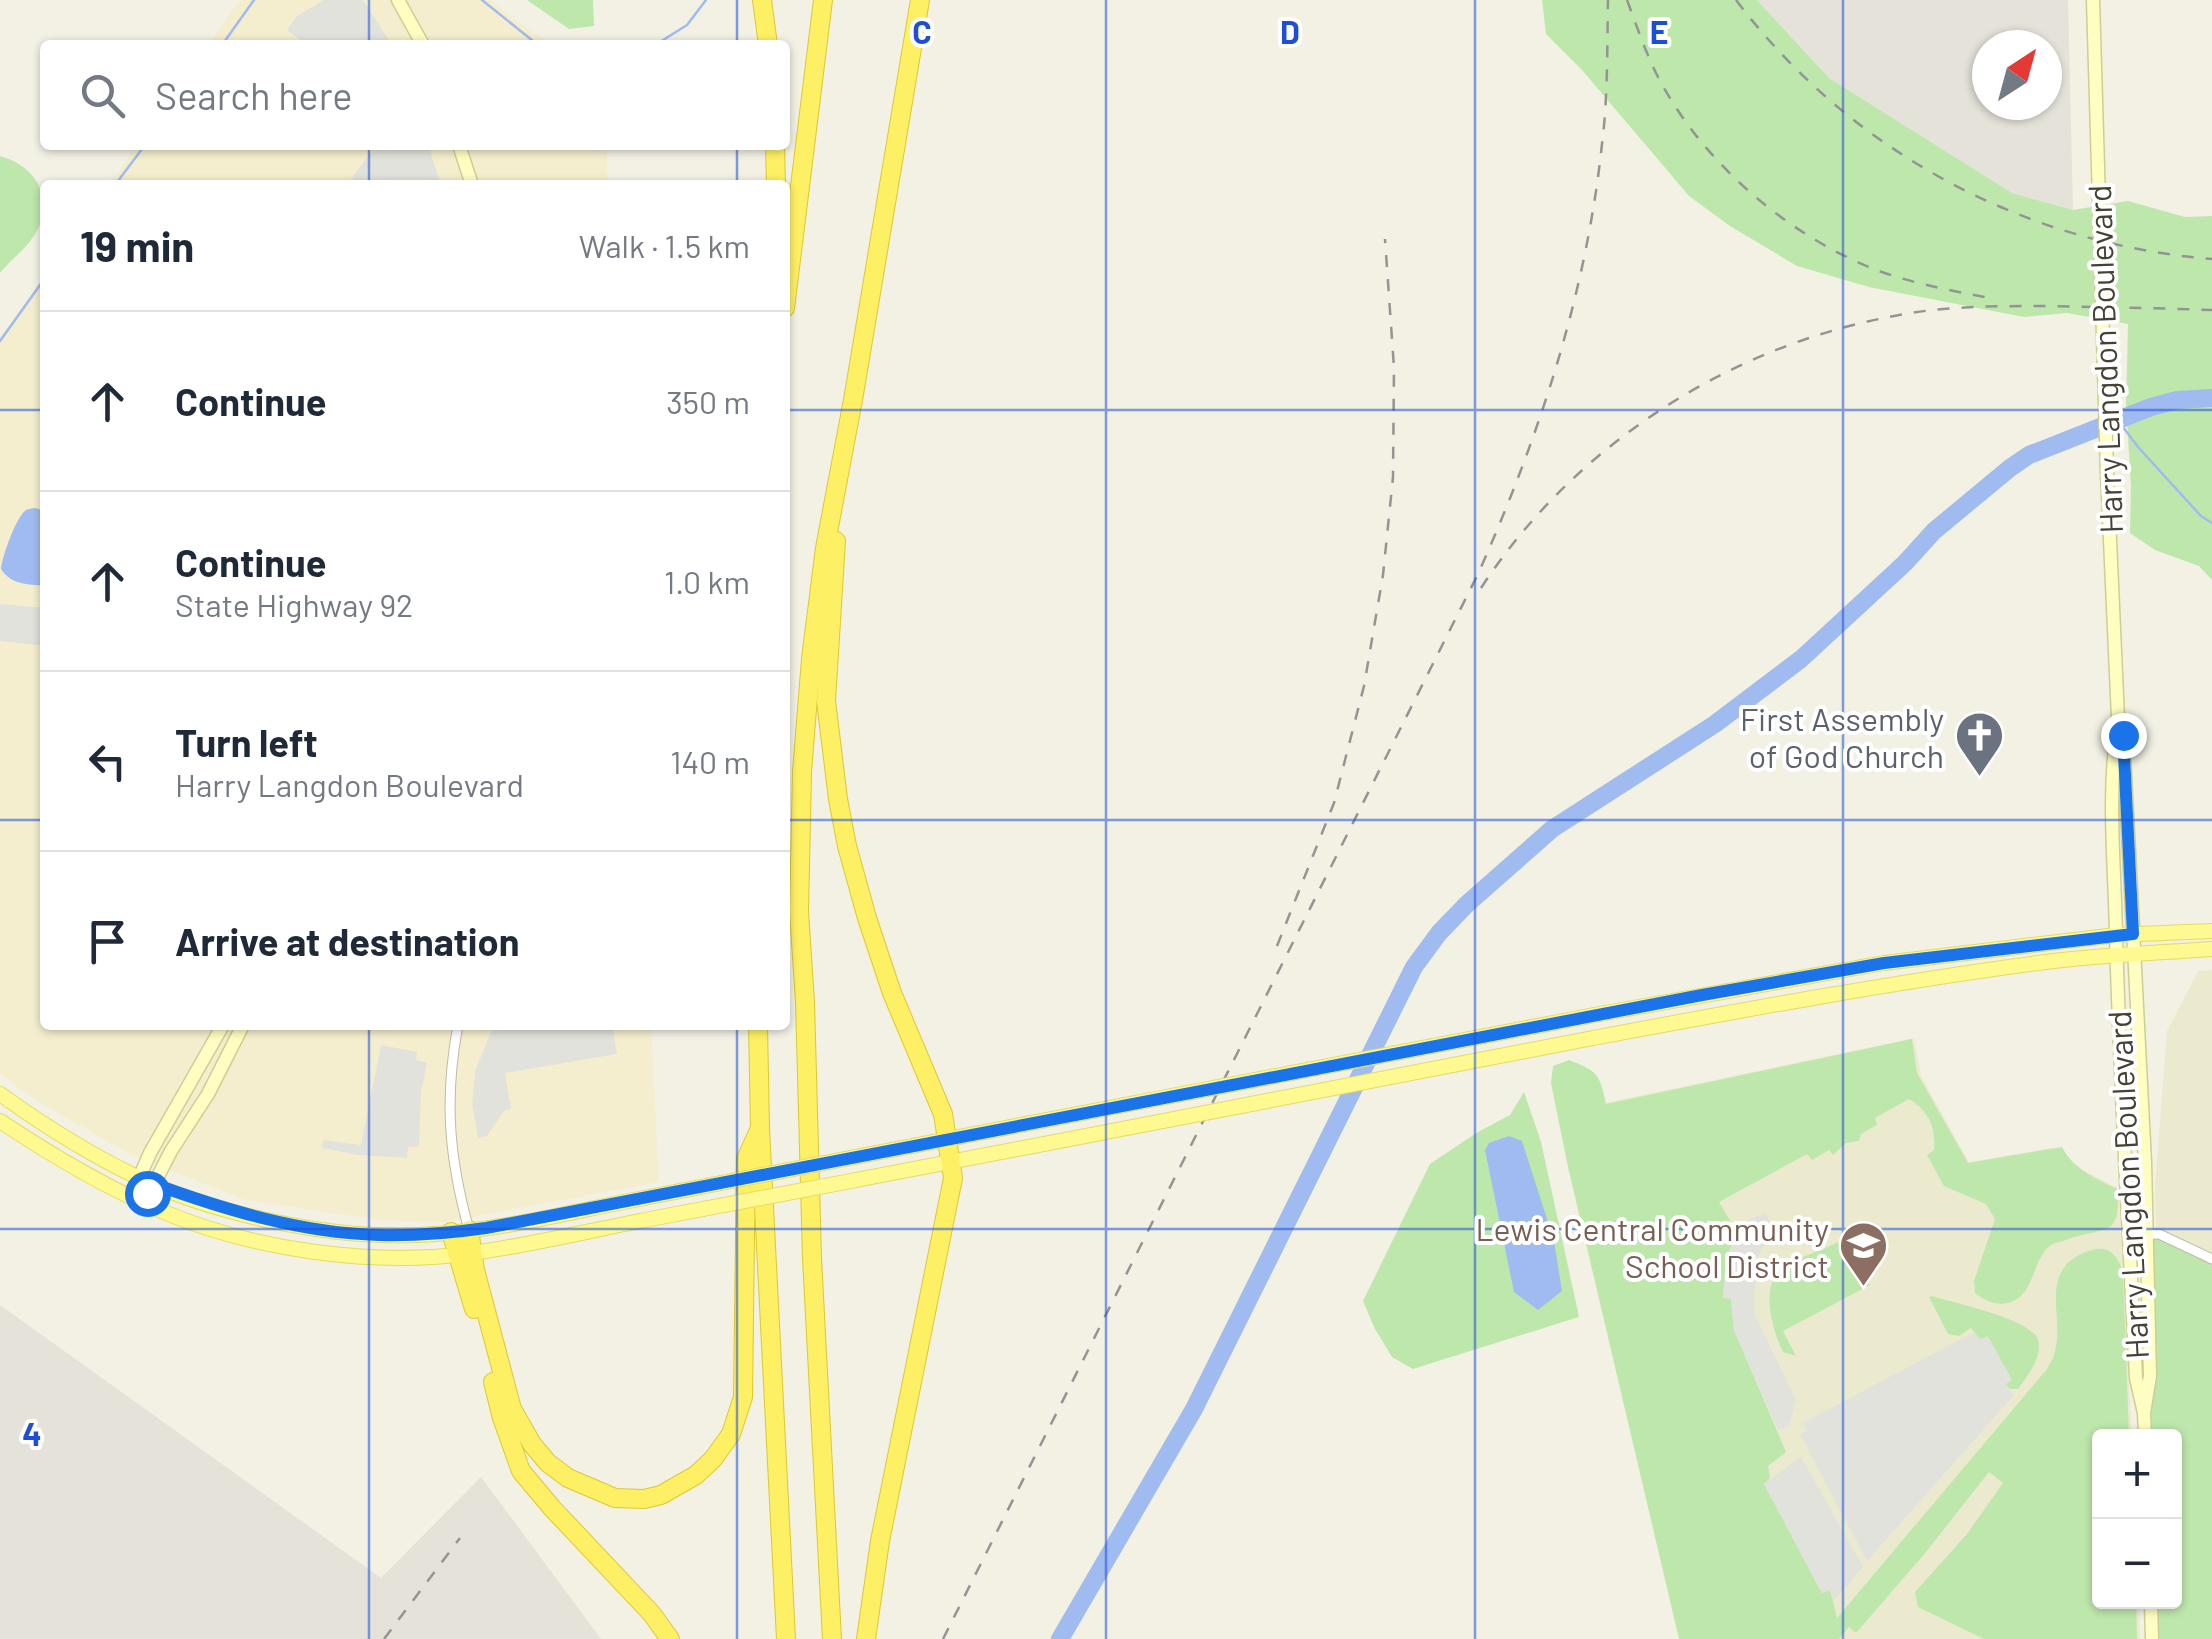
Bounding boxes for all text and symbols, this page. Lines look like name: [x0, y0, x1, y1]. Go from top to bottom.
text: C: [912, 12, 932, 50]
text: D: [1280, 12, 1300, 50]
text: E: [1650, 12, 1668, 50]
north arrow: [1972, 30, 2062, 120]
search box: [40, 40, 790, 150]
icon: search: [75, 68, 130, 123]
text: Search here: [155, 72, 353, 118]
street label: Harry Langdon Boulevard: [2079, 184, 2129, 534]
text: 19 min: [80, 220, 194, 270]
text: Walk · 1.5 km: [579, 226, 750, 264]
icon: ahead: [80, 374, 135, 429]
text: Continue: [175, 378, 326, 424]
text: 350 m: [666, 382, 750, 420]
text: Continue: [175, 539, 326, 585]
icon: ahead: [80, 554, 135, 609]
text: 1.0 km: [664, 562, 750, 600]
text: State Highway 92: [175, 585, 413, 623]
place label: First Assembly of God Church: [1740, 699, 1944, 774]
church icon: First Assembly of God Church: [1953, 710, 2005, 778]
route end: [2101, 713, 2147, 759]
text: Turn left: [175, 719, 318, 765]
icon: left: [80, 734, 135, 789]
text: 140 m: [670, 742, 750, 780]
text: Harry Langdon Boulevard: [175, 765, 524, 803]
icon: arrive: [80, 914, 135, 969]
text: Arrive at destination: [175, 918, 520, 964]
street label: Harry Langdon Boulevard: [2099, 1010, 2155, 1360]
route start: [125, 1171, 171, 1217]
place label: Lewis Central Community School District: [1475, 1209, 1829, 1284]
school or university icon: Lewis Central Community School District: [1838, 1220, 1890, 1288]
text: 4: [22, 1414, 42, 1452]
map controls: [2092, 1429, 2182, 1609]
button: +: [2092, 1429, 2182, 1519]
button: −: [2092, 1519, 2182, 1609]

